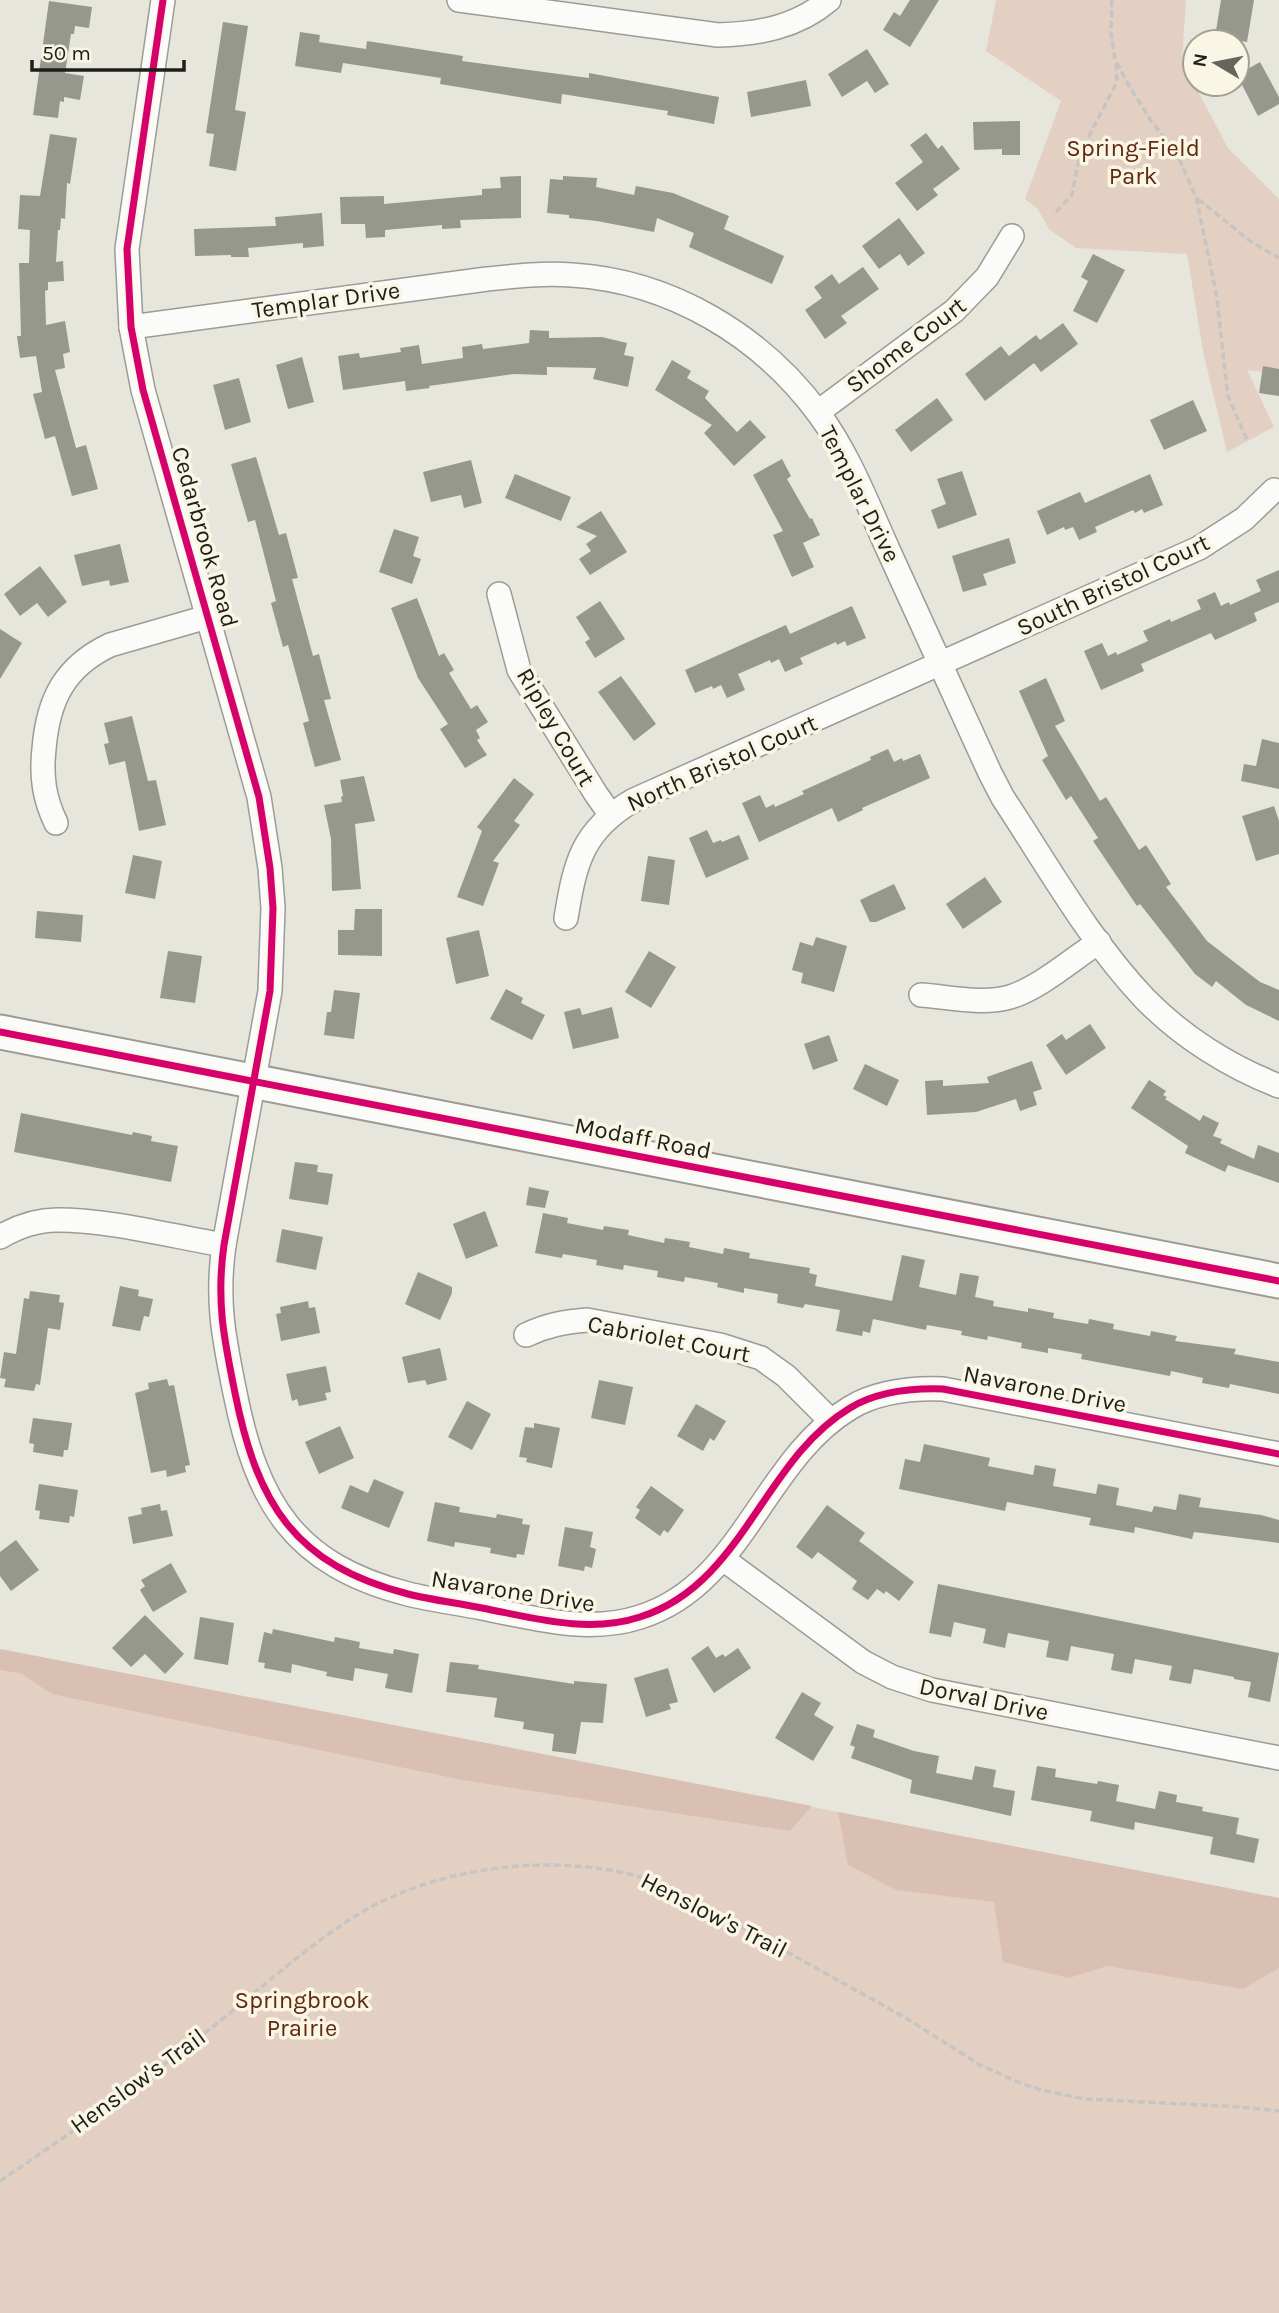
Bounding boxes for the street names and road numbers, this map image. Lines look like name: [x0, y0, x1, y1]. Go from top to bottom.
street label: Templar Drive: [250, 276, 402, 324]
street label: Shome Court: [841, 291, 971, 399]
street label: Templar Drive: [814, 421, 906, 567]
street label: Cedarbrook Road: [166, 443, 244, 631]
street label: South Bristol Court: [1012, 528, 1214, 642]
street label: Ripley Court: [511, 663, 601, 791]
street label: North Bristol Court: [622, 708, 822, 818]
street label: Modaff Road: [572, 1111, 714, 1165]
street label: Cabriolet Court: [585, 1310, 753, 1368]
street label: Navarone Drive: [961, 1359, 1129, 1419]
street label: Navarone Drive: [429, 1564, 597, 1618]
street label: Dorval Drive: [917, 1672, 1051, 1726]
street label: Henslow's Trail: [636, 1866, 792, 1964]
street label: Henslow's Trail: [65, 2023, 211, 2139]

